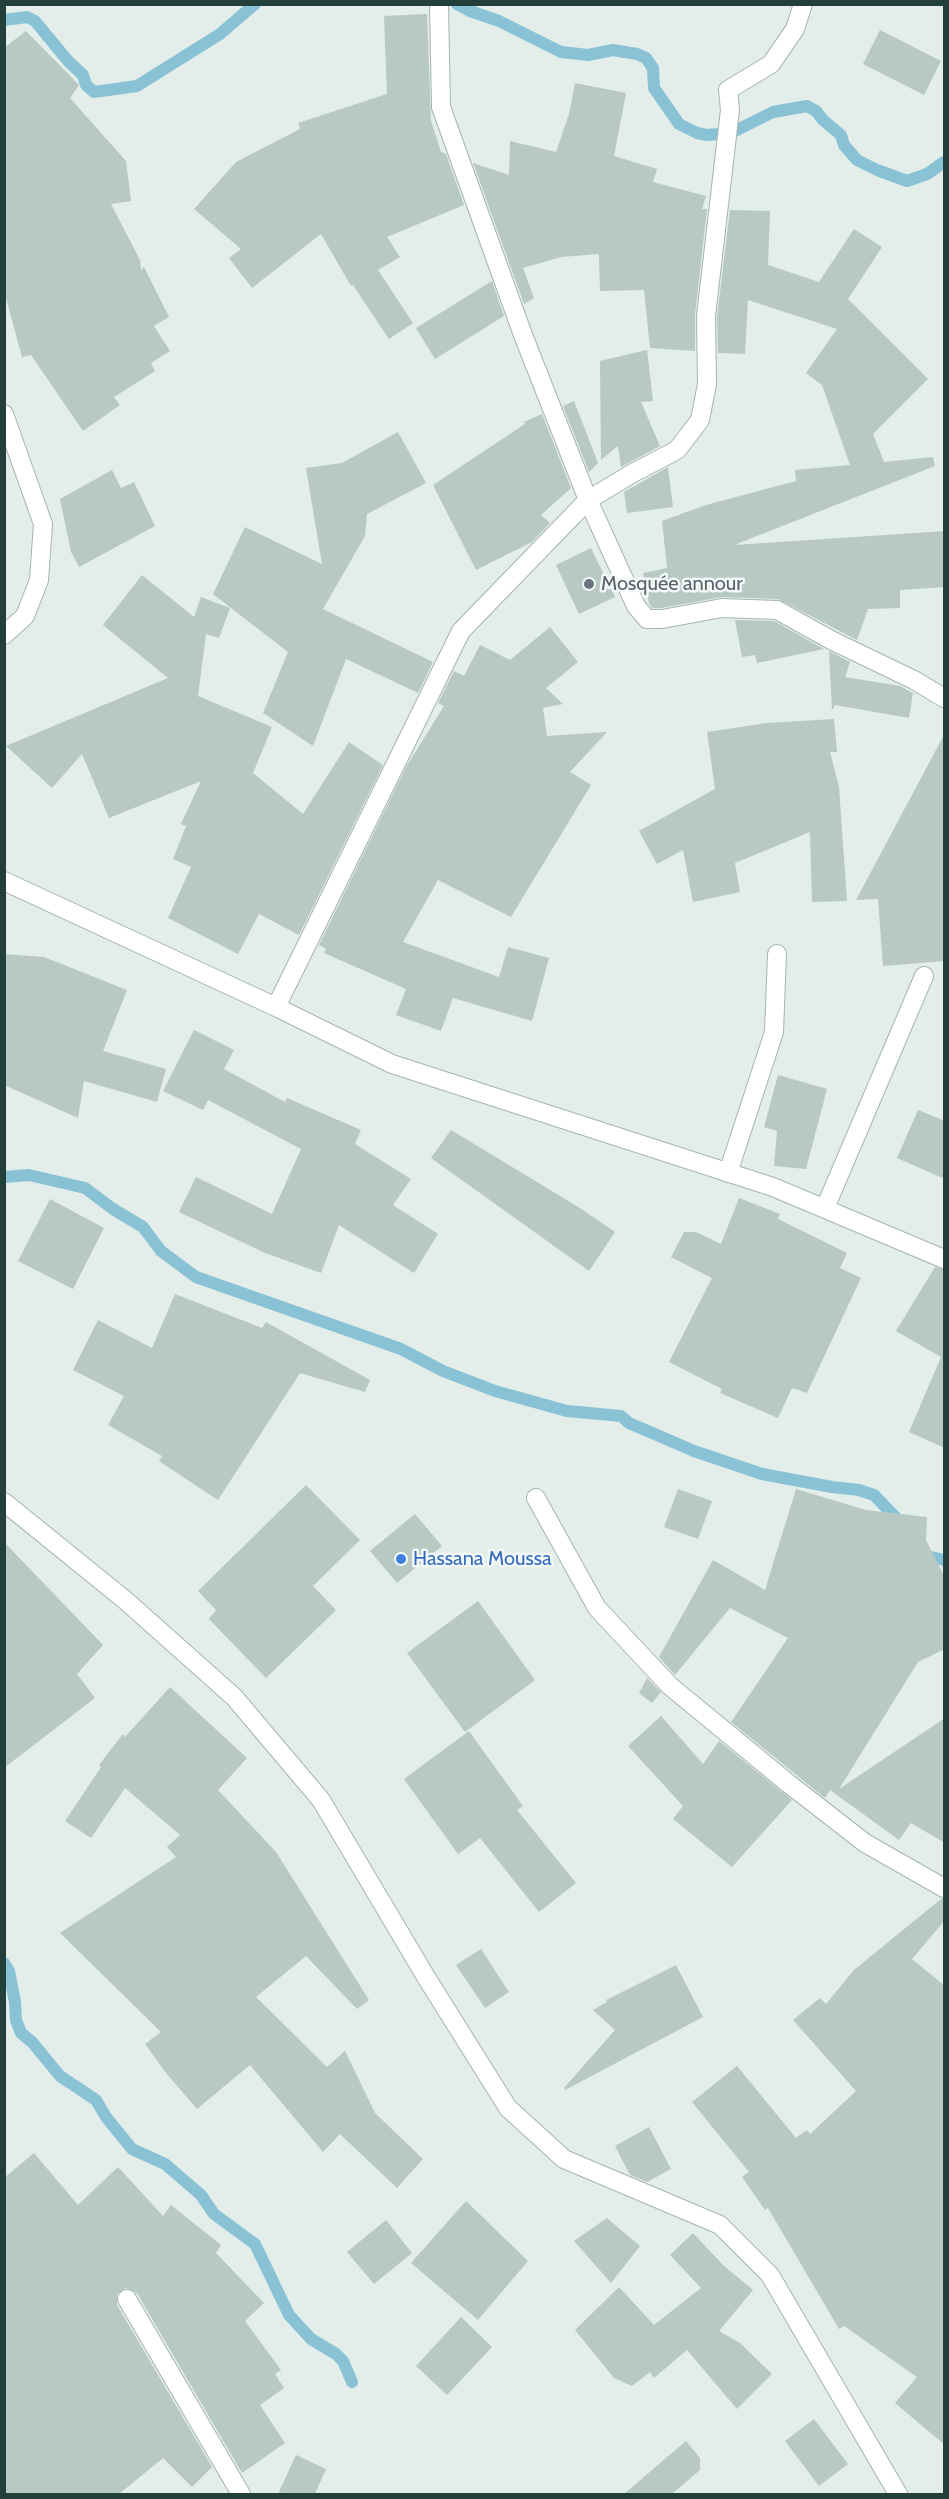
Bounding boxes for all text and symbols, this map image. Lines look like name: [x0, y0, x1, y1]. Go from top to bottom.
place label: Mosquée annour: [601, 572, 743, 596]
marker: Mosquée annour: [582, 577, 596, 591]
place label: Hassana Moussa: [413, 1547, 552, 1571]
marker: Hassana Moussa: [394, 1552, 408, 1566]

